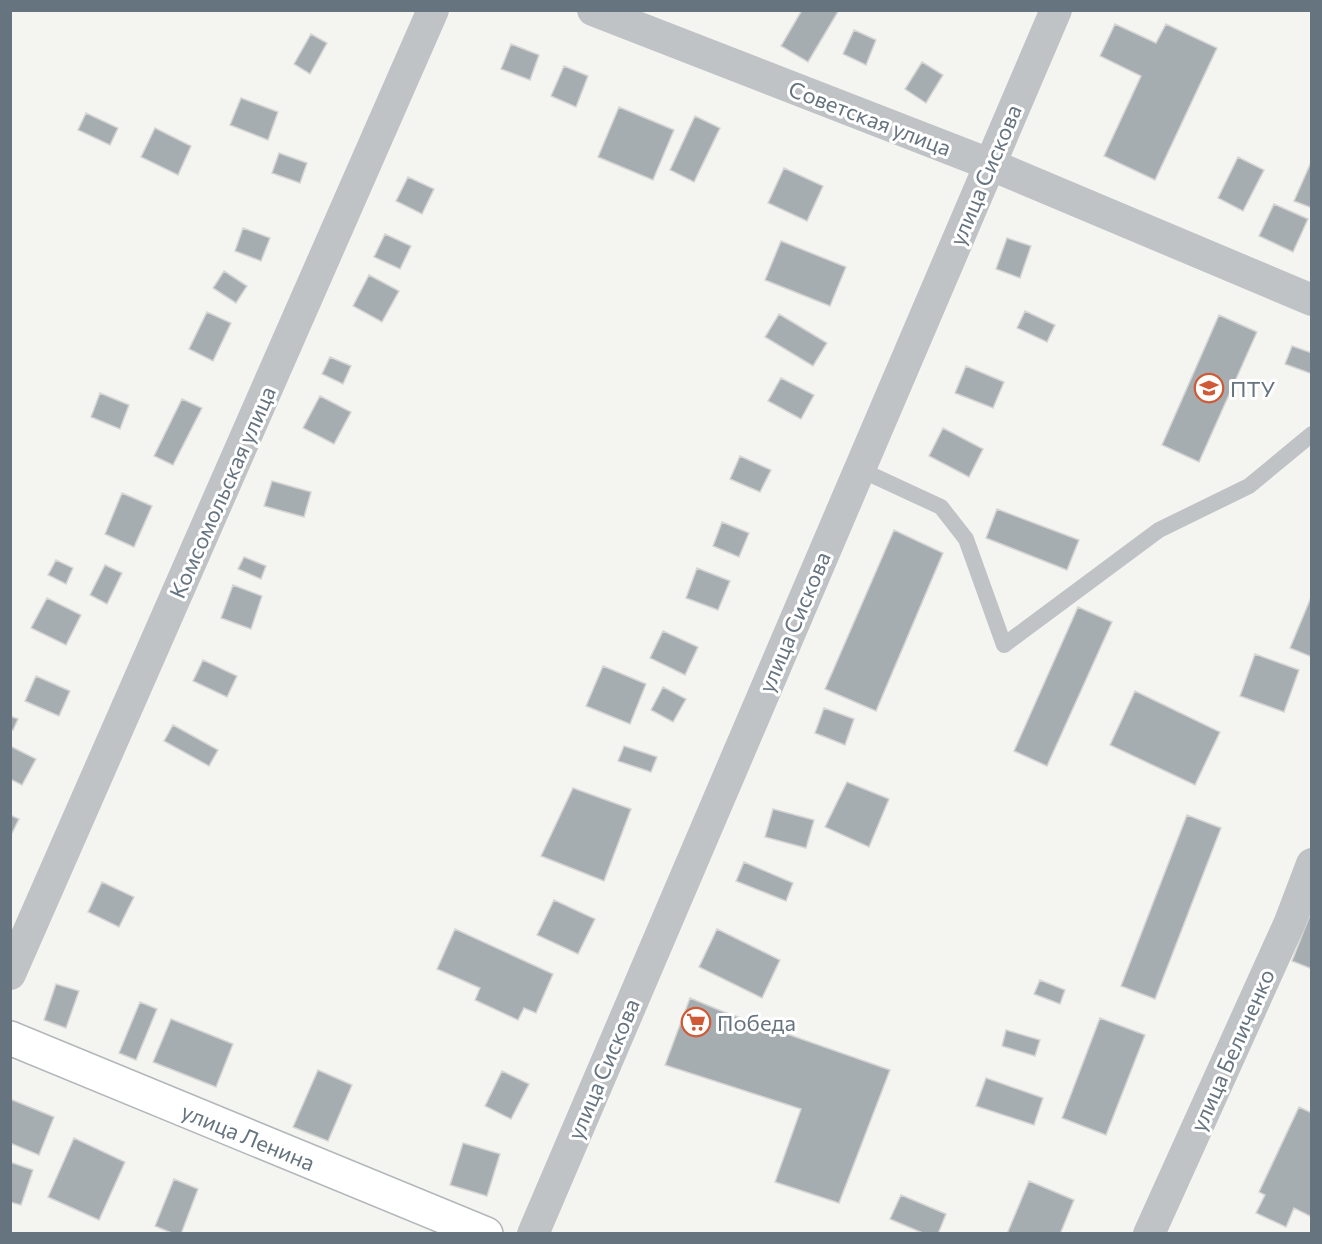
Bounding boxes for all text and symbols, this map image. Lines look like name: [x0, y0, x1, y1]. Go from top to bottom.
street label: Советская улица: [785, 75, 955, 161]
street label: улица Сискова: [943, 100, 1027, 250]
school or university icon: ПТУ: [1193, 372, 1225, 404]
place label: ПТУ: [1230, 375, 1276, 402]
street label: Комсомольская улица: [163, 382, 281, 602]
street label: улица Сискова: [752, 547, 836, 697]
street label: улица Беличенко: [1184, 964, 1280, 1136]
street label: улица Сискова: [561, 994, 645, 1144]
supermarket icon: Победа: [680, 1006, 712, 1038]
place label: Победа: [717, 1009, 796, 1036]
street label: улица Ленина: [178, 1097, 319, 1176]

